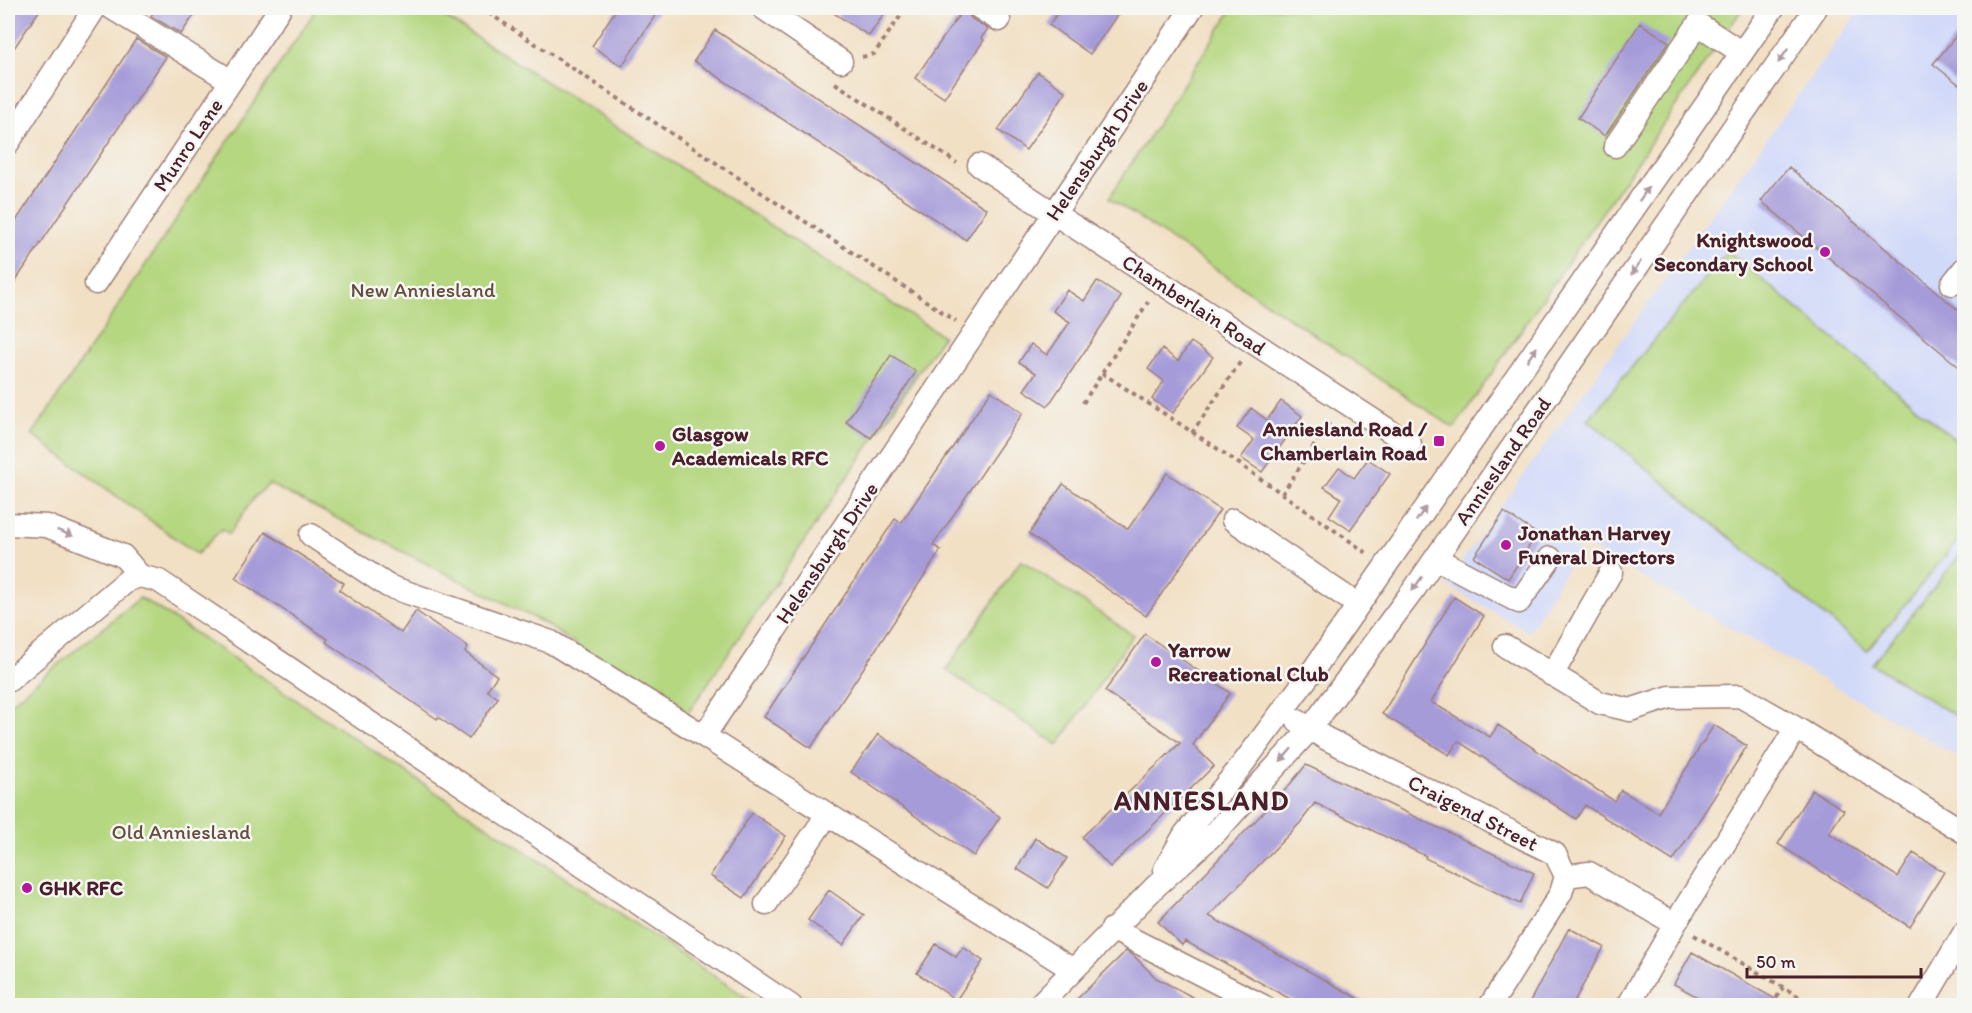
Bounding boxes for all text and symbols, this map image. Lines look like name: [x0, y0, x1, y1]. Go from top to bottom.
one-way arrow: [1777, 47, 1789, 63]
street label: Helensburgh Drive: [1040, 74, 1153, 225]
street label: Munro Lane: [147, 93, 228, 196]
one-way arrow: [1638, 186, 1650, 202]
place label: Knightswood Secondary School: [1654, 227, 1814, 277]
marker: Knightswood Secondary School: [1818, 245, 1832, 259]
street label: Chamberlain Road: [1118, 249, 1271, 361]
one-way arrow: [1630, 259, 1642, 275]
park label: New Anniesland: [351, 277, 496, 302]
one-way arrow: [1526, 346, 1538, 362]
street label: Anniesland Road: [1449, 391, 1556, 530]
place label: Anniesland Road / Chamberlain Road: [1260, 416, 1427, 465]
place label: Glasgow Academicals RFC: [671, 421, 829, 470]
marker: Anniesland Road / Chamberlain Road: [1432, 434, 1446, 448]
marker: Glasgow Academicals RFC: [653, 439, 667, 453]
street label: Helensburgh Drive: [770, 477, 883, 628]
one-way arrow: [1415, 506, 1427, 522]
place label: Jonathan Harvey Funeral Directors: [1517, 520, 1675, 569]
one-way arrow: [56, 528, 74, 538]
marker: Jonathan Harvey Funeral Directors: [1499, 538, 1513, 552]
one-way arrow: [1412, 576, 1424, 591]
place label: Yarrow Recreational Club: [1167, 637, 1329, 686]
marker: Yarrow Recreational Club: [1149, 655, 1163, 669]
one-way arrow: [1280, 748, 1294, 762]
street label: Craigend Street: [1404, 769, 1543, 856]
district label: ANNIESLAND: [1113, 784, 1290, 817]
park label: Old Anniesland: [112, 819, 250, 844]
place label: GHK RFC: [39, 875, 124, 900]
marker: GHK RFC: [20, 881, 34, 895]
scale bar: [1747, 941, 1921, 979]
text: 50 m: [1756, 951, 1796, 973]

